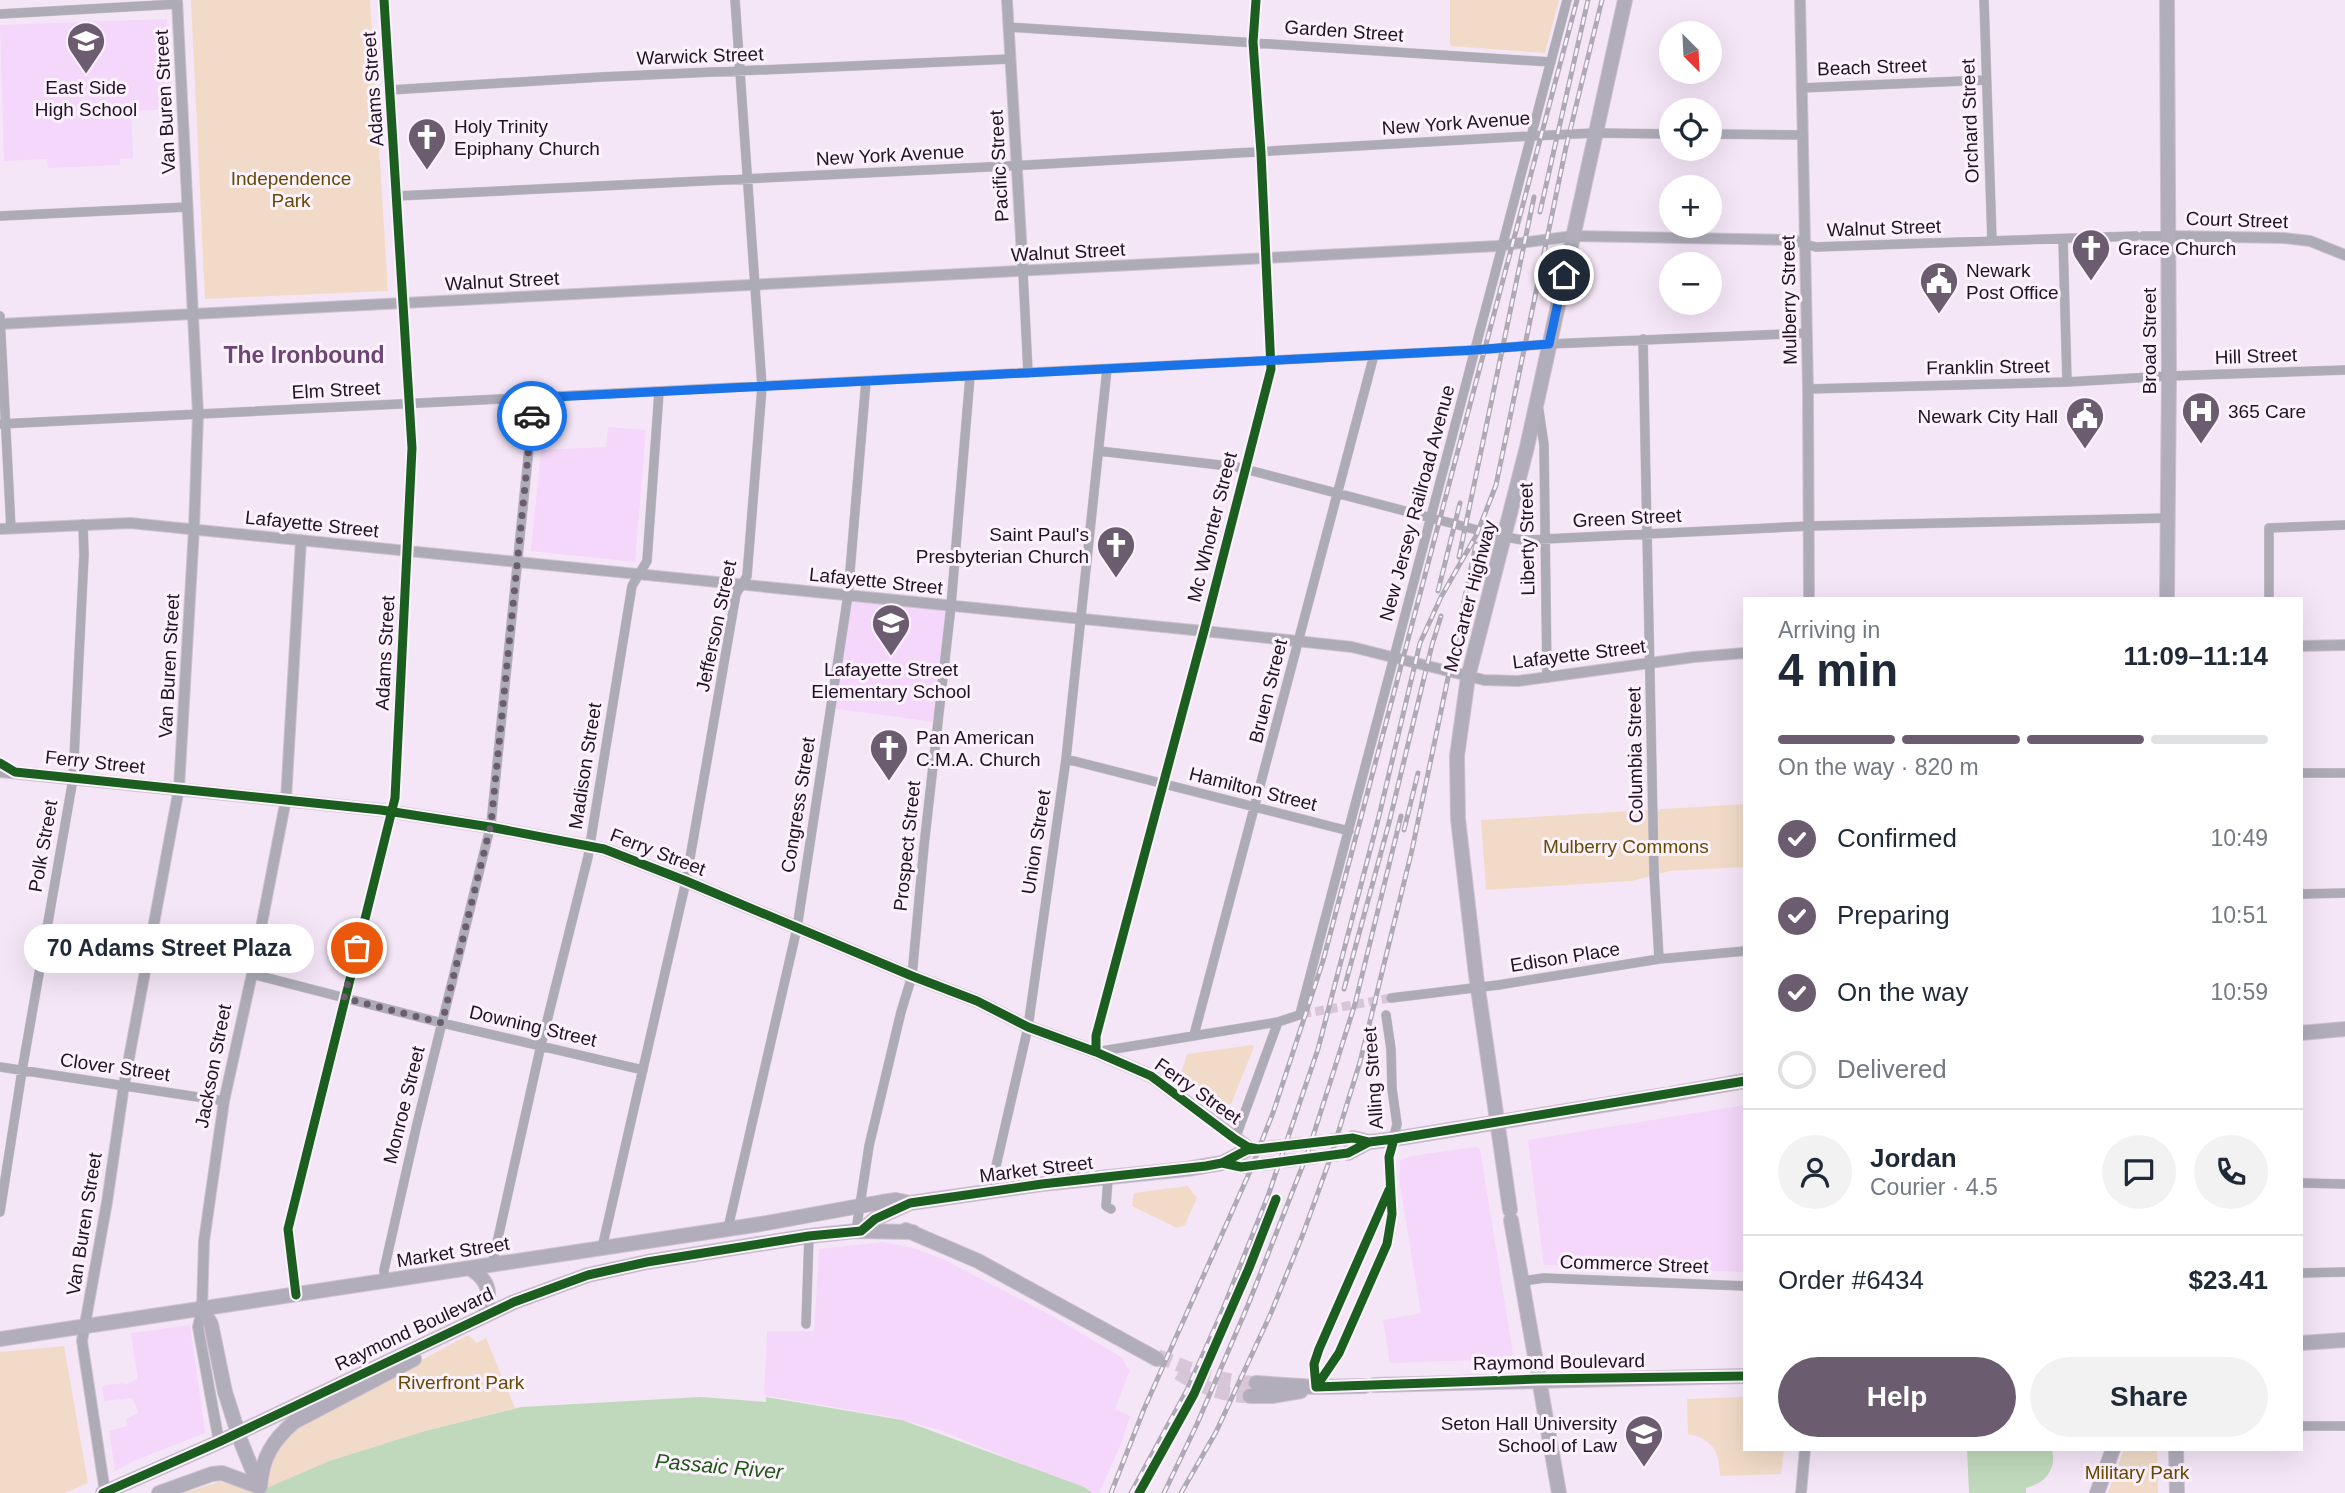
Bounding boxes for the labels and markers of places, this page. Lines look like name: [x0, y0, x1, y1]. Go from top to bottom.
school or university icon: East Side High School: [65, 20, 107, 75]
place label: East Side High School: [35, 77, 137, 120]
church icon: Holy Trinity Epiphany Church: [406, 116, 448, 171]
place label: Holy Trinity Epiphany Church: [454, 116, 600, 159]
church icon: Grace Church: [2070, 227, 2112, 282]
place label: Grace Church: [2118, 238, 2236, 259]
pin: [1534, 245, 1594, 305]
public building icon: Newark Post Office: [1918, 260, 1960, 315]
place label: Newark Post Office: [1966, 260, 2059, 303]
hospital icon: 365 Care: [2180, 390, 2222, 445]
public building icon: Newark City Hall: [2064, 395, 2106, 450]
place label: 365 Care: [2228, 401, 2306, 422]
place label: Newark City Hall: [1918, 406, 2058, 427]
place label: Saint Paul's Presbyterian Church: [916, 524, 1089, 567]
church icon: Saint Paul's Presbyterian Church: [1095, 524, 1137, 579]
school or university icon: Lafayette Street Elementary School: [870, 602, 912, 657]
place label: Lafayette Street Elementary School: [811, 659, 971, 702]
church icon: Pan American C.M.A. Church: [868, 727, 910, 782]
place label: Pan American C.M.A. Church: [916, 727, 1041, 770]
pin: [327, 918, 387, 978]
callout: 70 Adams Street Plaza: [24, 923, 315, 972]
place label: Seton Hall University School of Law: [1441, 1413, 1618, 1456]
school or university icon: Seton Hall University School of Law: [1623, 1413, 1665, 1468]

